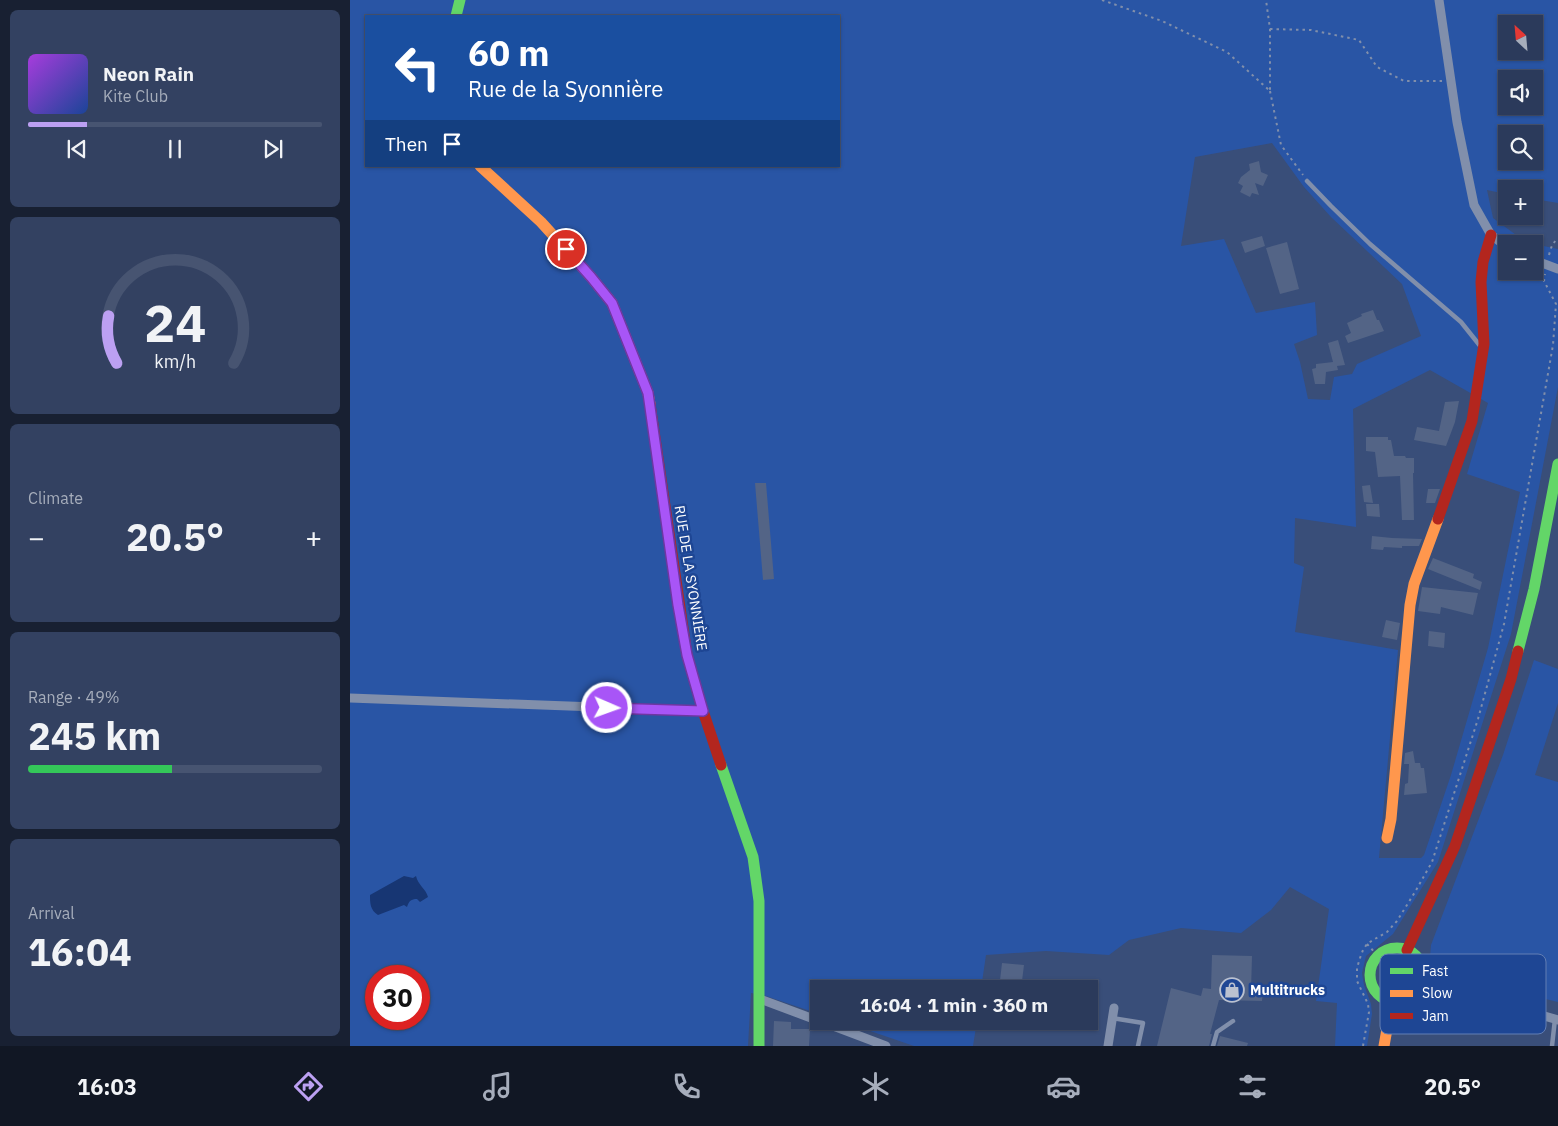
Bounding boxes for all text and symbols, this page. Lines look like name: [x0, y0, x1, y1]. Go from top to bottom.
north arrow: [1498, 15, 1542, 60]
map controls: [1498, 15, 1543, 280]
text: 60 m: [468, 30, 550, 76]
icon: left: [385, 35, 450, 100]
text: Neon Rain: [103, 62, 194, 86]
button: sound: [1498, 70, 1543, 115]
text: Rue de la Syonnière: [468, 74, 663, 103]
text: Kite Club: [103, 86, 168, 106]
button: search: [1498, 125, 1543, 170]
icon: arrive: [438, 130, 466, 158]
text: Then: [385, 132, 428, 156]
icon: previous: [63, 135, 91, 163]
icon: pause: [161, 135, 189, 163]
icon: next: [259, 135, 287, 163]
button: +: [1498, 180, 1543, 225]
pin: [545, 228, 587, 270]
icon: arrive: [552, 235, 580, 263]
button: −: [1498, 235, 1543, 280]
text: 24: [144, 289, 206, 356]
text: km/h: [154, 350, 196, 373]
text: Climate: [28, 488, 83, 508]
street label: RUE DE LA SYONNIÈRE: [671, 504, 712, 652]
text: 20.5°: [126, 512, 224, 561]
text: −: [28, 519, 45, 556]
text: +: [305, 519, 322, 556]
position arrow: [580, 681, 632, 733]
text: Range · 49%: [28, 687, 120, 707]
text: 245 km: [28, 711, 161, 760]
text: Arrival: [28, 903, 75, 923]
text: 16:04: [28, 927, 132, 976]
legend: [1380, 954, 1546, 1034]
text: Fast: [1422, 962, 1448, 980]
speed limit sign: 30: [365, 965, 430, 1030]
shop icon: Multitrucks: [1219, 977, 1245, 1003]
place label: Multitrucks: [1250, 981, 1325, 999]
text: Slow: [1422, 984, 1453, 1002]
text: 16:04 · 1 min · 360 m: [860, 993, 1048, 1017]
text: Jam: [1422, 1007, 1449, 1025]
icon: directions: [291, 1069, 326, 1104]
icon: music: [480, 1069, 515, 1104]
icon: phone: [669, 1069, 704, 1104]
icon: climate: [858, 1069, 893, 1104]
icon: car: [1046, 1069, 1081, 1104]
icon: filters: [1235, 1069, 1270, 1104]
text: 16:03: [77, 1072, 137, 1101]
text: 20.5°: [1424, 1072, 1481, 1101]

